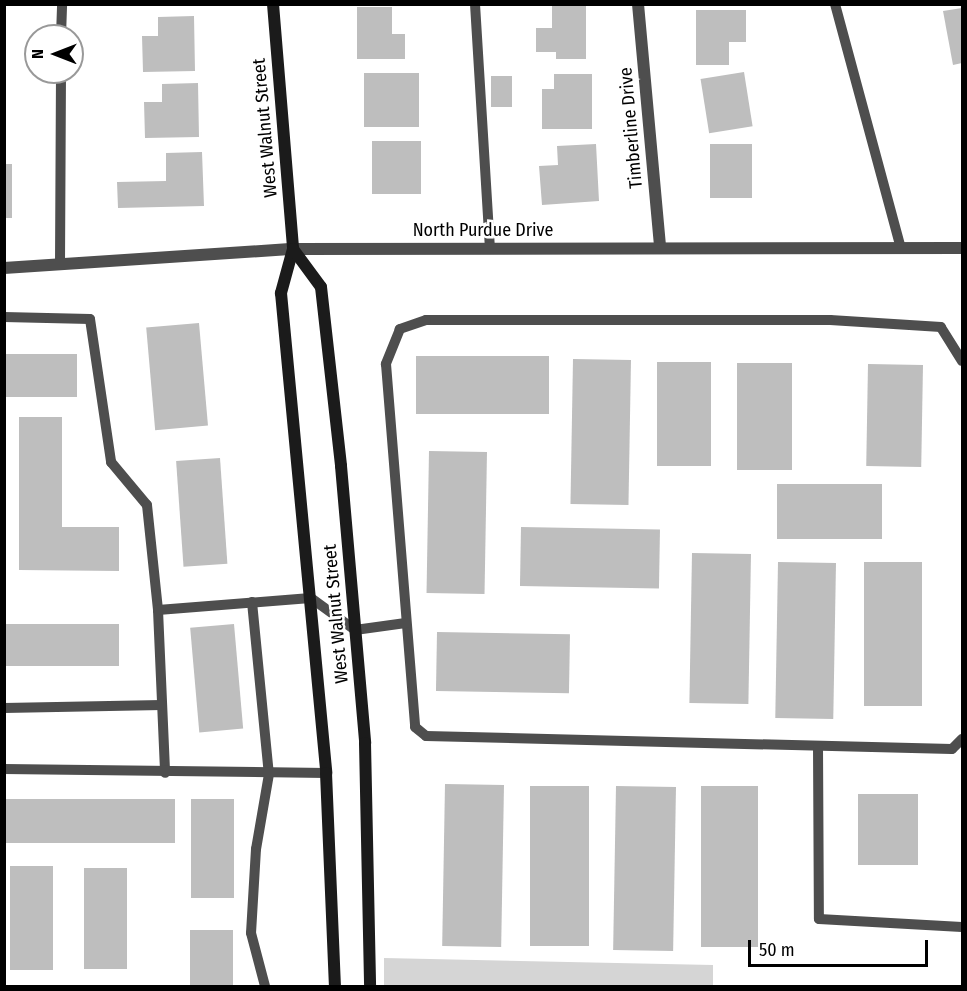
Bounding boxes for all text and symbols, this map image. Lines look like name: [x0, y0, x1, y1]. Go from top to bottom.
north arrow: [24, 24, 84, 84]
text: N: [28, 49, 47, 59]
street label: West Walnut Street: [248, 58, 282, 198]
street label: Timberline Drive: [615, 67, 647, 189]
street label: North Purdue Drive: [413, 219, 553, 241]
street label: West Walnut Street: [319, 544, 353, 684]
scale bar: [751, 928, 931, 966]
text: 50 m: [759, 939, 795, 961]

